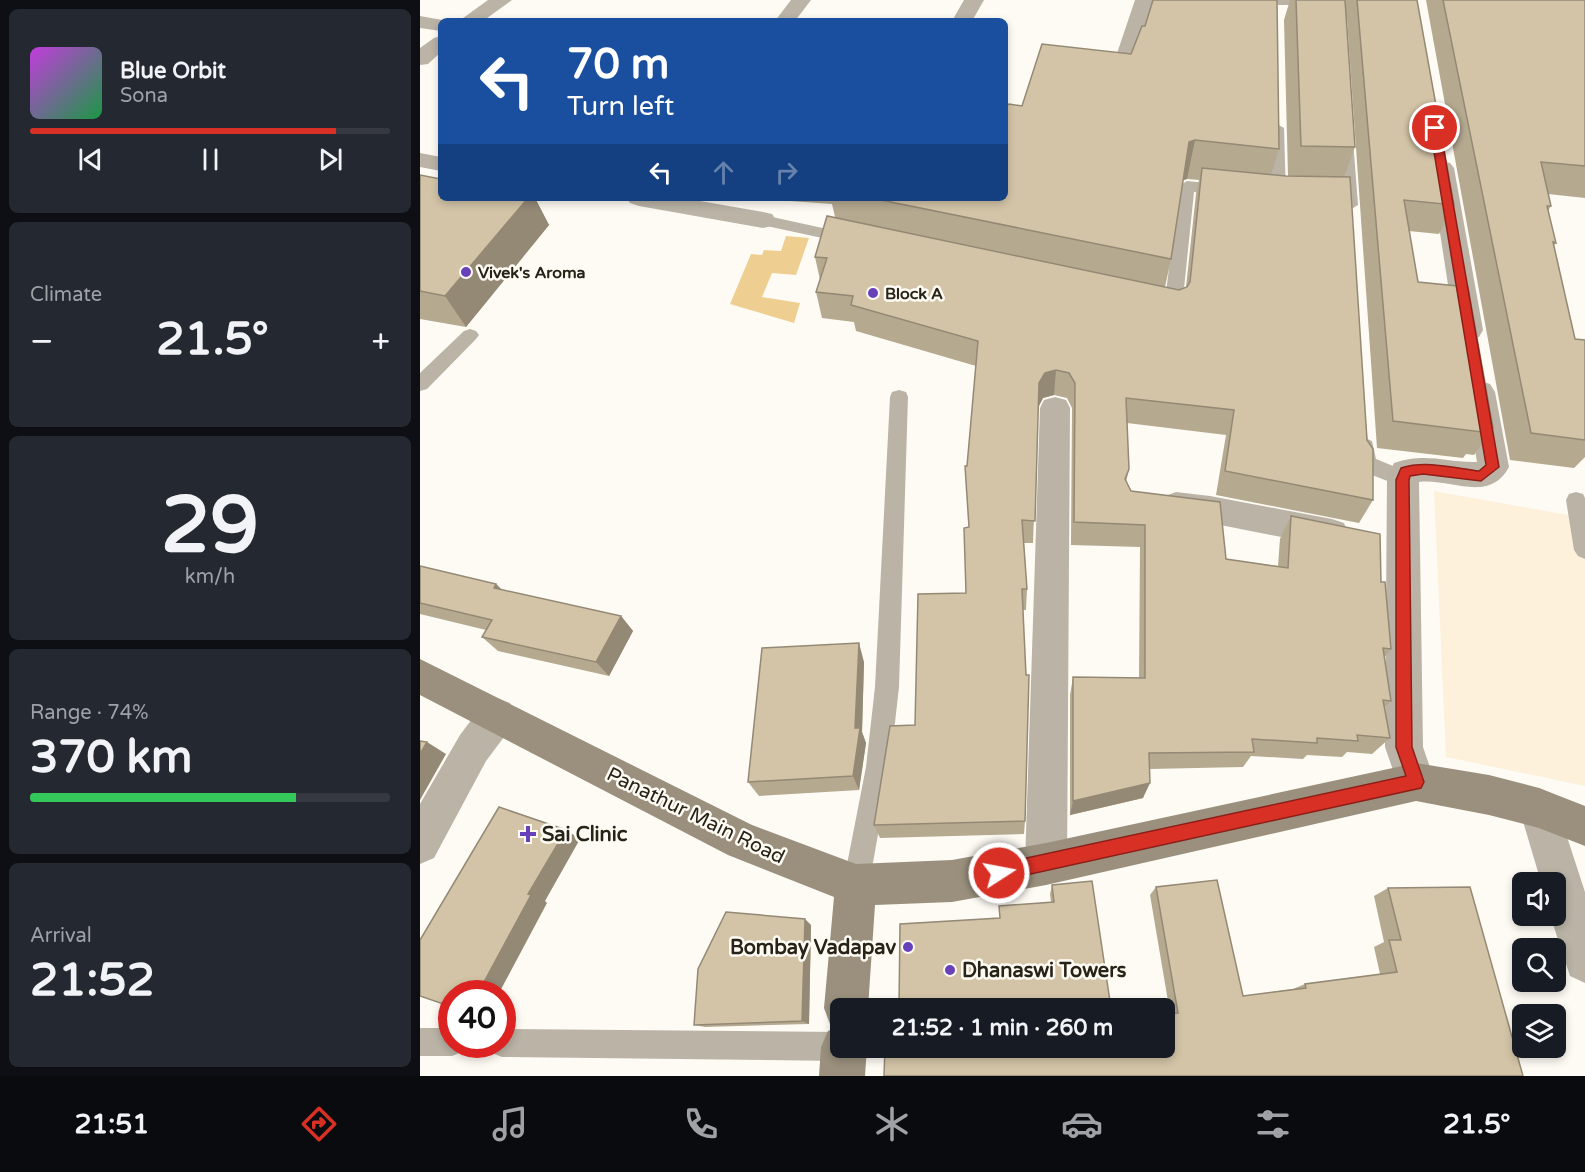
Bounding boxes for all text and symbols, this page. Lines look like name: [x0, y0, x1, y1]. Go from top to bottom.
text: 70 m: [567, 39, 669, 90]
icon: left: [468, 42, 546, 120]
text: Blue Orbit: [120, 58, 226, 84]
text: Sona: [120, 84, 168, 108]
text: Turn left: [567, 90, 674, 123]
pin: [1409, 102, 1460, 153]
icon: arrive: [1418, 111, 1451, 144]
icon: previous: [74, 143, 107, 176]
icon: pause: [194, 143, 227, 176]
icon: next: [314, 143, 347, 176]
icon: left: [644, 156, 677, 189]
icon: ahead: [707, 156, 740, 189]
icon: right: [770, 156, 803, 189]
place label: Vivek's Aroma: [478, 263, 586, 283]
marker: Vivek's Aroma: [459, 265, 473, 279]
text: Climate: [30, 283, 102, 307]
place label: Block A: [885, 284, 943, 304]
marker: Block A: [866, 286, 880, 300]
text: 21.5°: [156, 313, 269, 367]
text: −: [30, 322, 54, 361]
text: +: [371, 322, 390, 361]
text: 29: [161, 479, 259, 573]
text: km/h: [185, 565, 235, 589]
text: Range · 74%: [30, 701, 149, 725]
text: 370 km: [30, 731, 192, 785]
street label: Panathur Main Road: [603, 762, 789, 869]
place label: Sai Clinic: [542, 823, 628, 847]
marker: Sai Clinic: [519, 825, 537, 843]
position arrow: [967, 841, 1031, 905]
map controls: [1512, 872, 1566, 1058]
button: sound: [1512, 872, 1566, 926]
text: Arrival: [30, 924, 92, 948]
place label: Bombay Vadapav: [730, 936, 896, 960]
button: search: [1512, 938, 1566, 992]
marker: Bombay Vadapav: [901, 940, 915, 954]
text: 21:52: [30, 954, 155, 1008]
place label: Dhanaswi Towers: [962, 959, 1127, 983]
marker: Dhanaswi Towers: [943, 963, 957, 977]
speed limit sign: 40: [438, 980, 516, 1058]
button: layers: [1512, 1004, 1566, 1058]
text: 21:52 · 1 min · 260 m: [892, 1015, 1113, 1041]
icon: directions: [298, 1103, 340, 1145]
icon: music: [489, 1103, 531, 1145]
icon: phone: [680, 1103, 722, 1145]
icon: climate: [871, 1103, 913, 1145]
icon: car: [1061, 1103, 1103, 1145]
icon: filters: [1252, 1103, 1294, 1145]
text: 21:51: [74, 1108, 149, 1141]
text: 21.5°: [1443, 1108, 1511, 1141]

